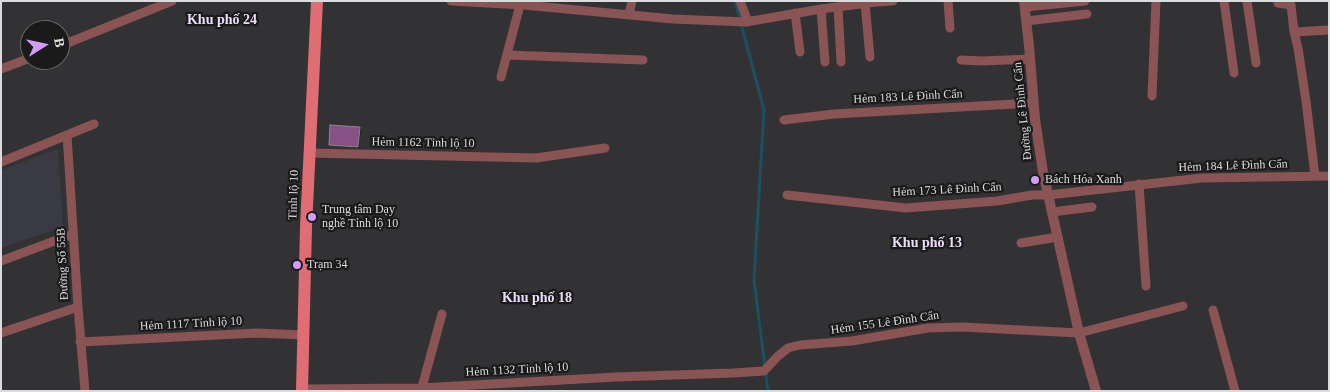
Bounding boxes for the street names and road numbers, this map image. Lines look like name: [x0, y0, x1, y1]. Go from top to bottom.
street label: Đường Lê Đình Cẩn: [1011, 61, 1035, 161]
street label: Hẻm 183 Lê Đình Cẩn: [853, 87, 963, 107]
street label: Hẻm 1162 Tỉnh lộ 10: [371, 135, 475, 151]
street label: Hẻm 184 Lê Đình Cẩn: [1178, 157, 1288, 175]
street label: Tỉnh lộ 10: [286, 170, 302, 220]
street label: Hẻm 173 Lê Đình Cẩn: [892, 180, 1002, 200]
street label: Đường Số 55B: [54, 228, 72, 300]
street label: Hẻm 155 Lê Đình Cẩn: [830, 308, 940, 338]
street label: Hẻm 1117 Tỉnh lộ 10: [139, 314, 243, 334]
street label: Hẻm 1132 Tỉnh lộ 10: [465, 360, 569, 380]

